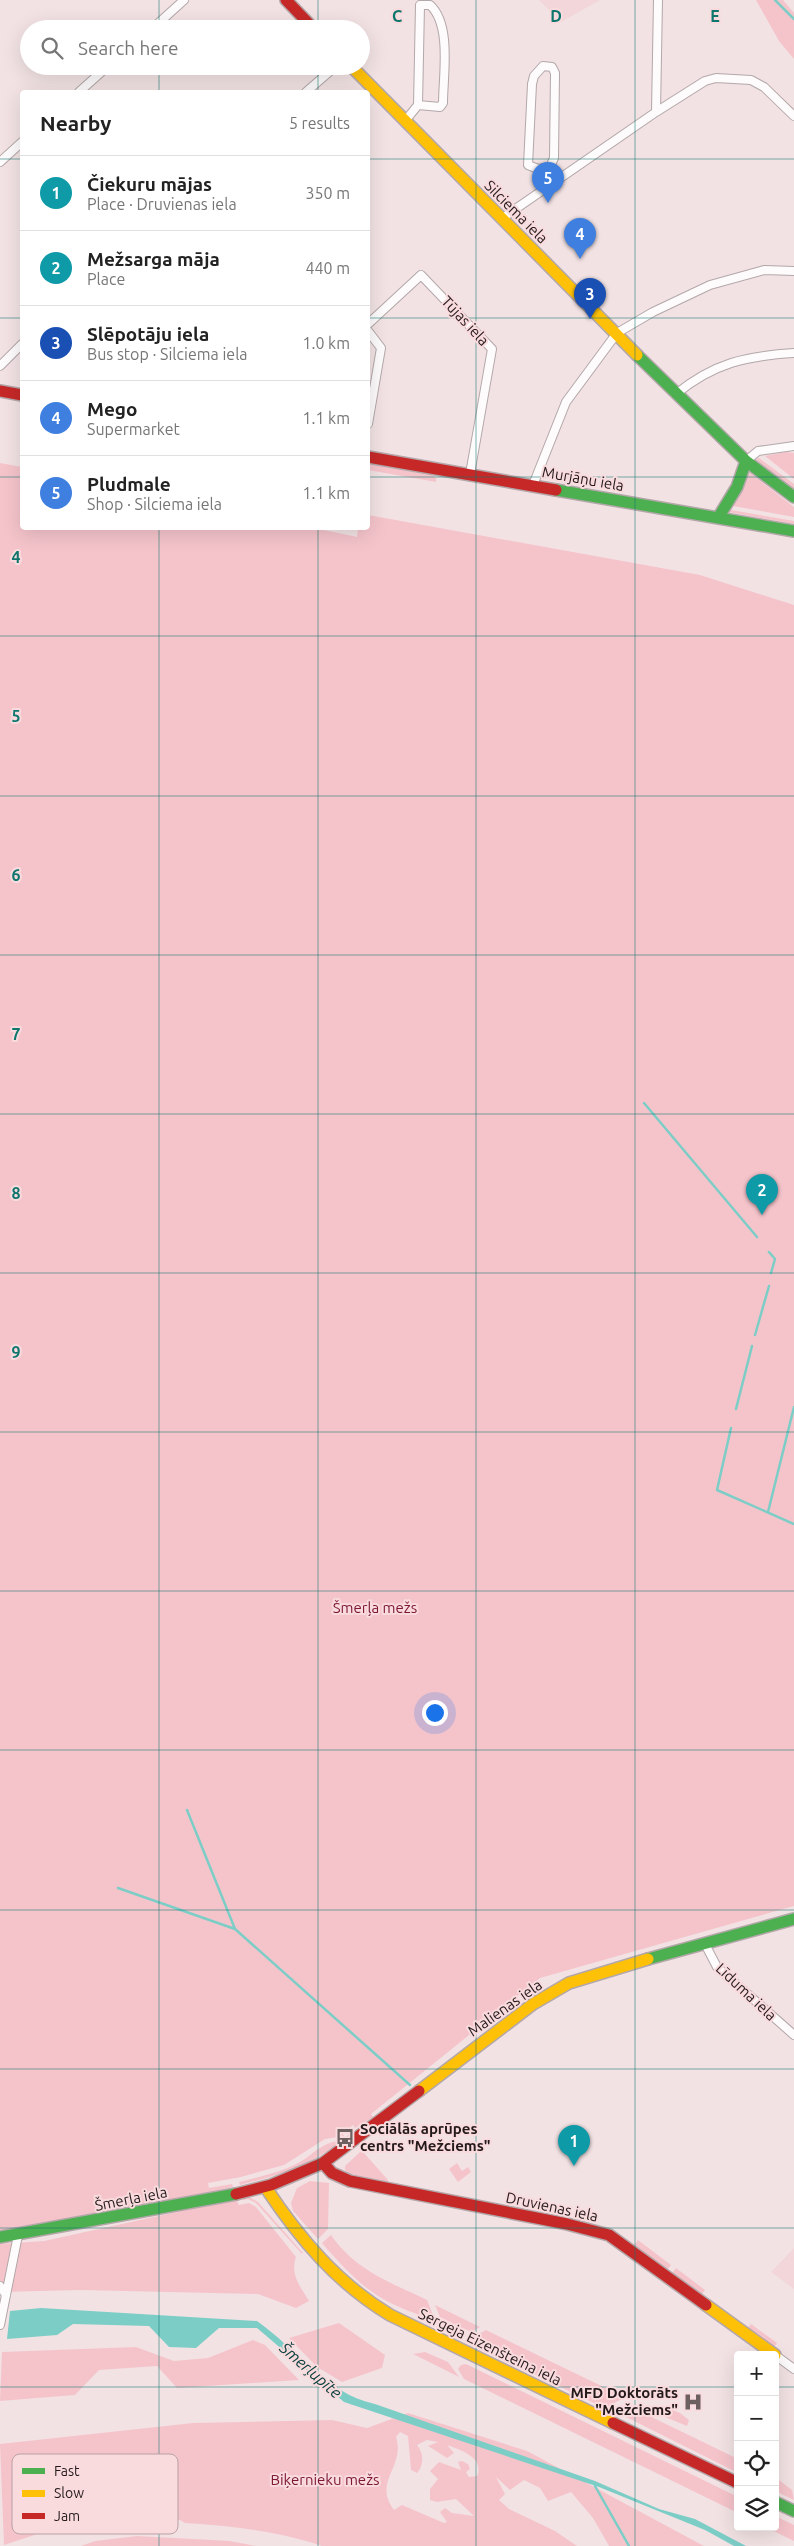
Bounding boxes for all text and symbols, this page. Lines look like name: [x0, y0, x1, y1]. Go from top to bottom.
text: C: [392, 7, 402, 25]
text: D: [550, 7, 562, 25]
text: E: [710, 7, 720, 25]
search box: [20, 20, 370, 75]
icon: search: [38, 34, 66, 62]
text: Search here: [78, 37, 178, 59]
text: Nearby: [40, 111, 111, 135]
text: 5 results: [289, 114, 350, 132]
pin: 5: [532, 162, 564, 203]
text: Čiekuru mājas: [87, 173, 212, 195]
street label: Silciema iela: [481, 177, 551, 247]
text: 1: [51, 184, 61, 202]
text: 350 m: [305, 184, 350, 202]
text: Place · Druvienas iela: [87, 195, 237, 213]
pin: 4: [564, 218, 596, 259]
text: Mežsarga māja: [87, 248, 220, 270]
text: 2: [51, 259, 61, 277]
text: 440 m: [305, 259, 350, 277]
text: Place: [87, 270, 125, 288]
pin: 3: [574, 278, 606, 319]
street label: Tūjas iela: [438, 292, 493, 349]
text: Slēpotāju iela: [87, 323, 209, 345]
text: 3: [51, 334, 61, 352]
text: 1.0 km: [302, 334, 350, 352]
text: Bus stop · Silciema iela: [87, 345, 248, 363]
text: Mego: [87, 398, 137, 420]
text: 4: [51, 409, 61, 427]
text: 1.1 km: [302, 409, 350, 427]
text: Supermarket: [87, 420, 180, 438]
street label: Murjāņu iela: [541, 463, 625, 494]
text: Pludmale: [87, 473, 171, 495]
text: 5: [51, 484, 61, 502]
text: 1.1 km: [302, 484, 350, 502]
text: Shop · Silciema iela: [87, 495, 222, 513]
text: 4: [11, 548, 21, 566]
text: 5: [11, 707, 21, 725]
text: 6: [11, 866, 21, 884]
text: 7: [11, 1025, 21, 1043]
pin: 2: [746, 1174, 778, 1215]
text: 8: [11, 1184, 21, 1202]
text: 9: [11, 1343, 21, 1361]
park label: Šmerļa mežs: [333, 1599, 417, 1616]
your location: [422, 1700, 448, 1726]
street label: Līduma iela: [713, 1959, 780, 2024]
street label: Malienas iela: [464, 1976, 545, 2039]
place label: Sociālās aprūpes centrs "Mežciems": [360, 2120, 491, 2154]
pin: 1: [558, 2125, 590, 2166]
bus stop icon: Sociālās aprūpes centrs "Mežciems": [334, 2127, 356, 2149]
street label: Šmerļa iela: [93, 2183, 169, 2214]
street label: Druvienas iela: [504, 2188, 600, 2225]
street label: Sergeja Eizenšteina iela: [416, 2305, 564, 2389]
water label: Šmerļupīte: [276, 2337, 346, 2402]
map controls: [734, 2351, 779, 2531]
button: +: [734, 2351, 779, 2396]
place label: MFD Doktorāts "Mežciems": [570, 2384, 678, 2418]
hospital icon: MFD Doktorāts "Mežciems": [682, 2391, 704, 2413]
button: −: [734, 2396, 779, 2441]
button: locate: [734, 2441, 779, 2486]
legend: [12, 2454, 178, 2534]
text: Fast: [54, 2463, 80, 2479]
park label: Biķernieku mežs: [270, 2471, 380, 2488]
text: Slow: [54, 2485, 84, 2501]
button: layers: [734, 2486, 779, 2531]
text: Jam: [54, 2508, 80, 2524]

